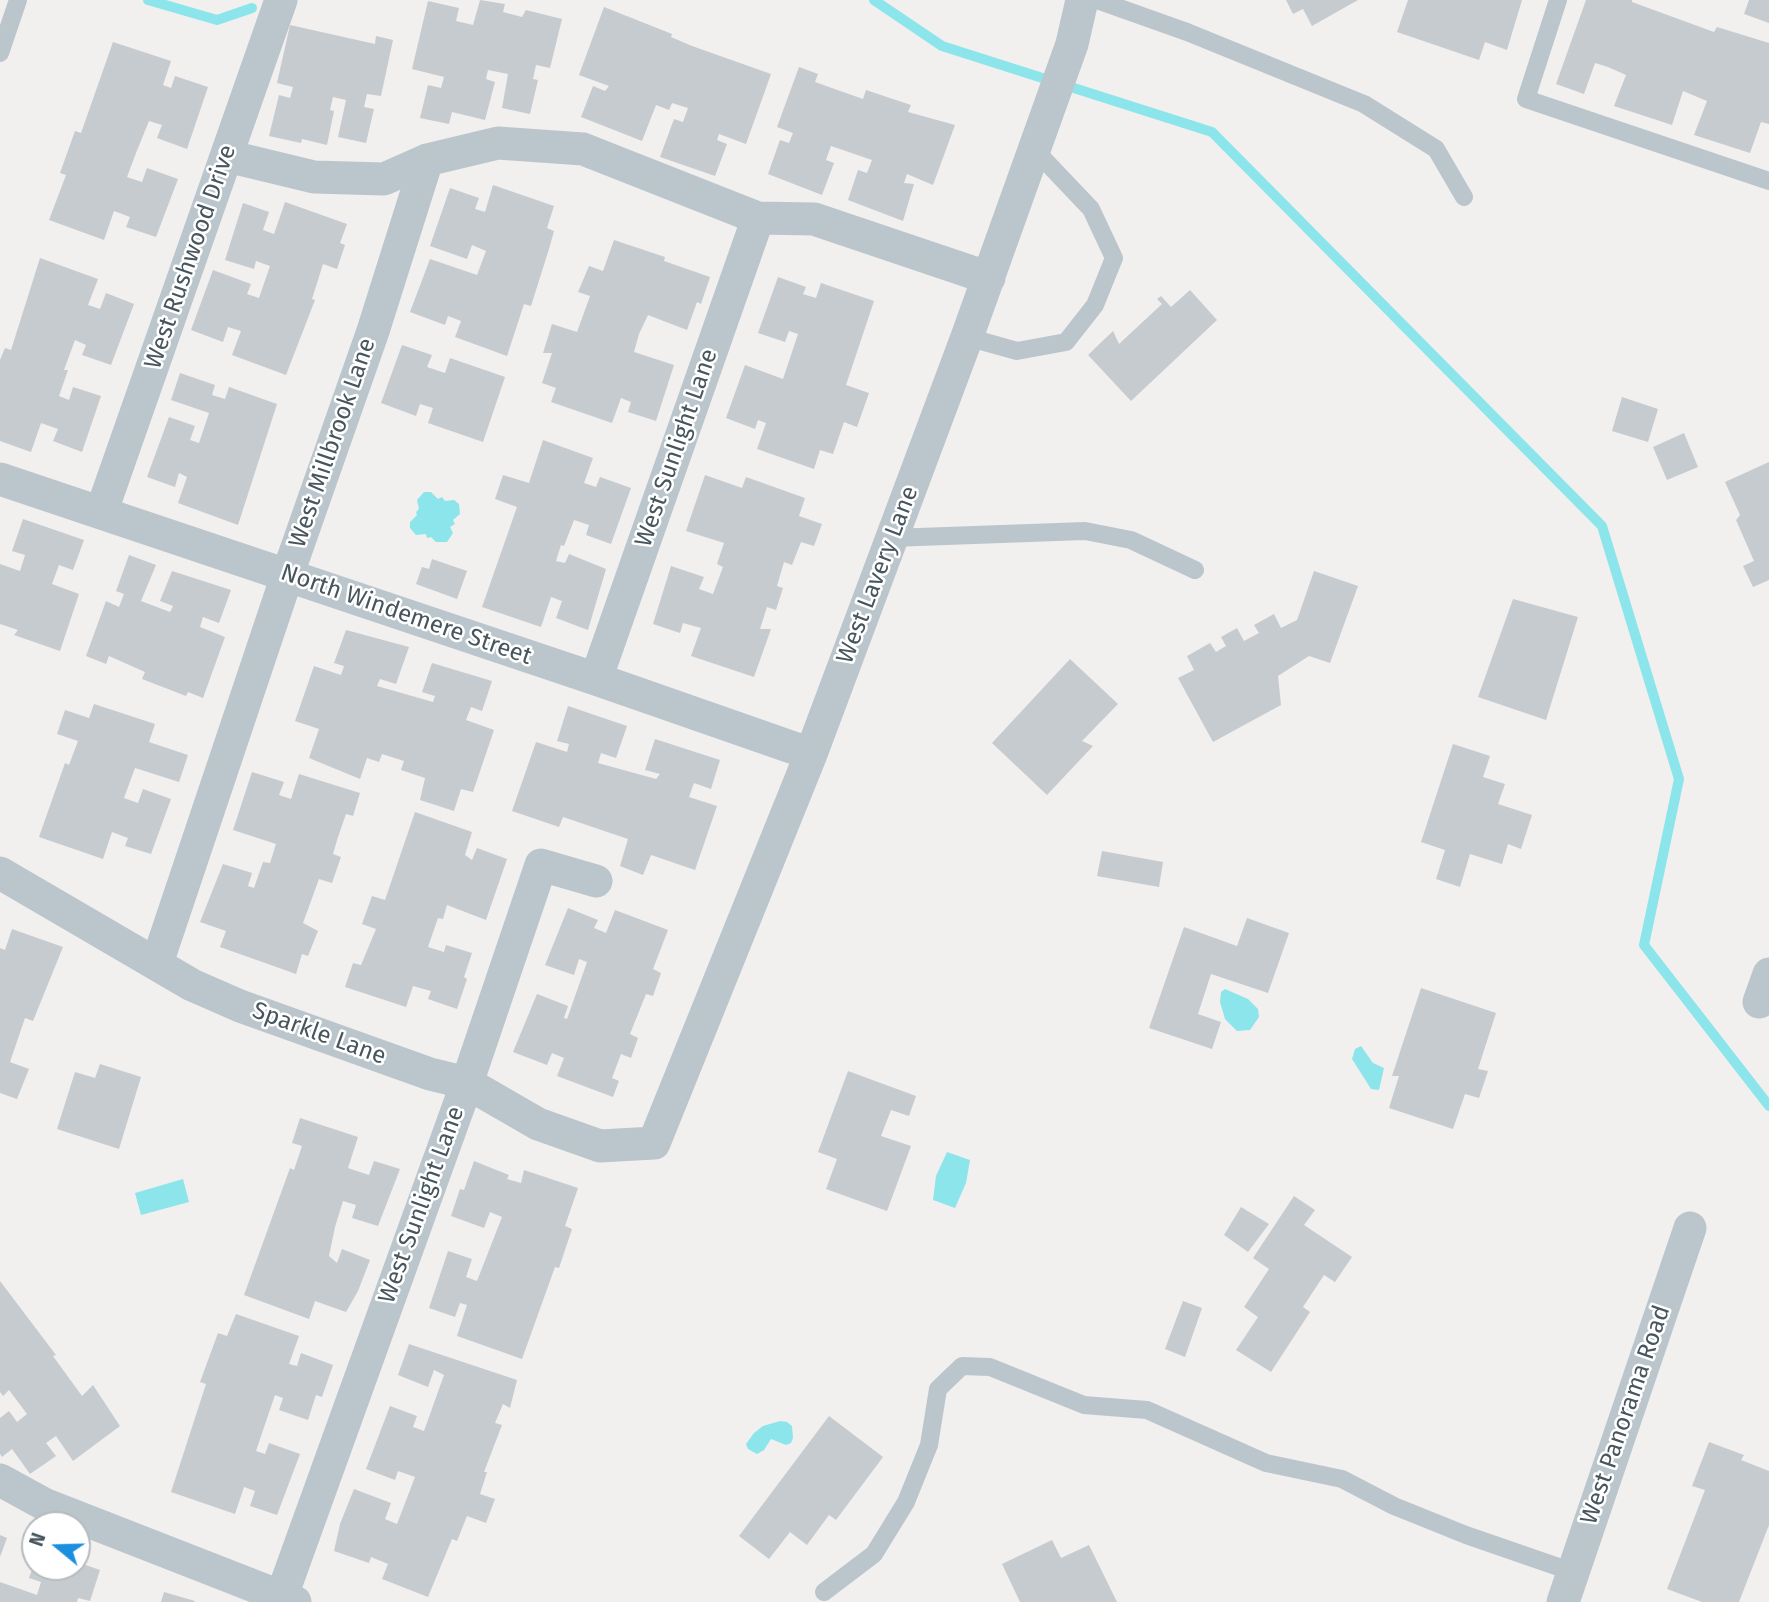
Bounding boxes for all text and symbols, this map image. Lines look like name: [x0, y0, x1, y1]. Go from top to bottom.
street label: West Rushwood Drive: [139, 141, 243, 373]
street label: West Millbrook Lane: [284, 334, 382, 552]
street label: West Sunlight Lane: [630, 345, 724, 551]
street label: West Lavery Lane: [831, 482, 925, 668]
street label: North Windemere Street: [277, 558, 535, 672]
street label: Sparkle Lane: [248, 997, 390, 1071]
street label: West Sunlight Lane: [373, 1103, 471, 1307]
street label: West Panorama Road: [1575, 1302, 1677, 1528]
north arrow: [21, 1511, 91, 1581]
text: N: [25, 1530, 50, 1549]

